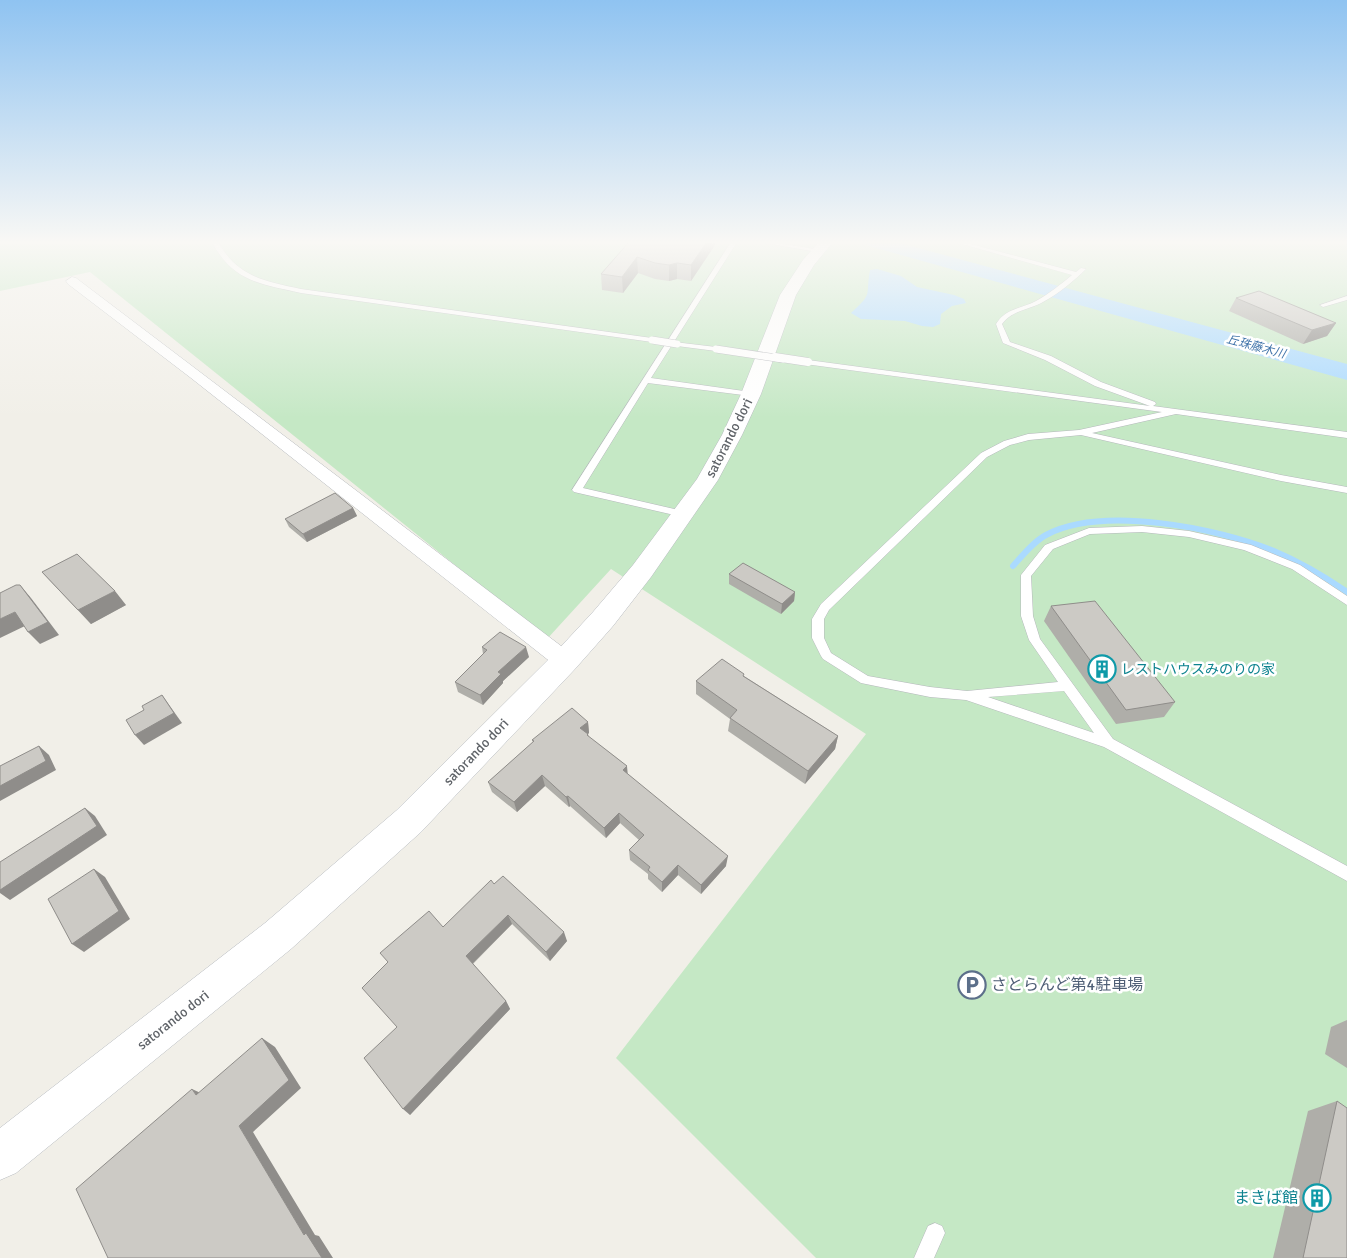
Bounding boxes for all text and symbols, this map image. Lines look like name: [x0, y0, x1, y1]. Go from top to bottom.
water label: 丘珠藤木川: [1225, 332, 1289, 363]
street label: satorando dori: [702, 396, 756, 480]
building icon: レストハウスみのりの家: [1087, 654, 1117, 684]
place label: レストハウスみのりの家: [1121, 661, 1275, 678]
street label: satorando dori: [440, 715, 512, 789]
parking icon: さとらんど第4駐車場: [957, 970, 987, 1000]
place label: さとらんど第4駐車場: [991, 975, 1143, 995]
street label: satorando dori: [134, 987, 212, 1053]
building icon: まきば館: [1302, 1183, 1332, 1213]
place label: まきば館: [1234, 1188, 1298, 1208]

